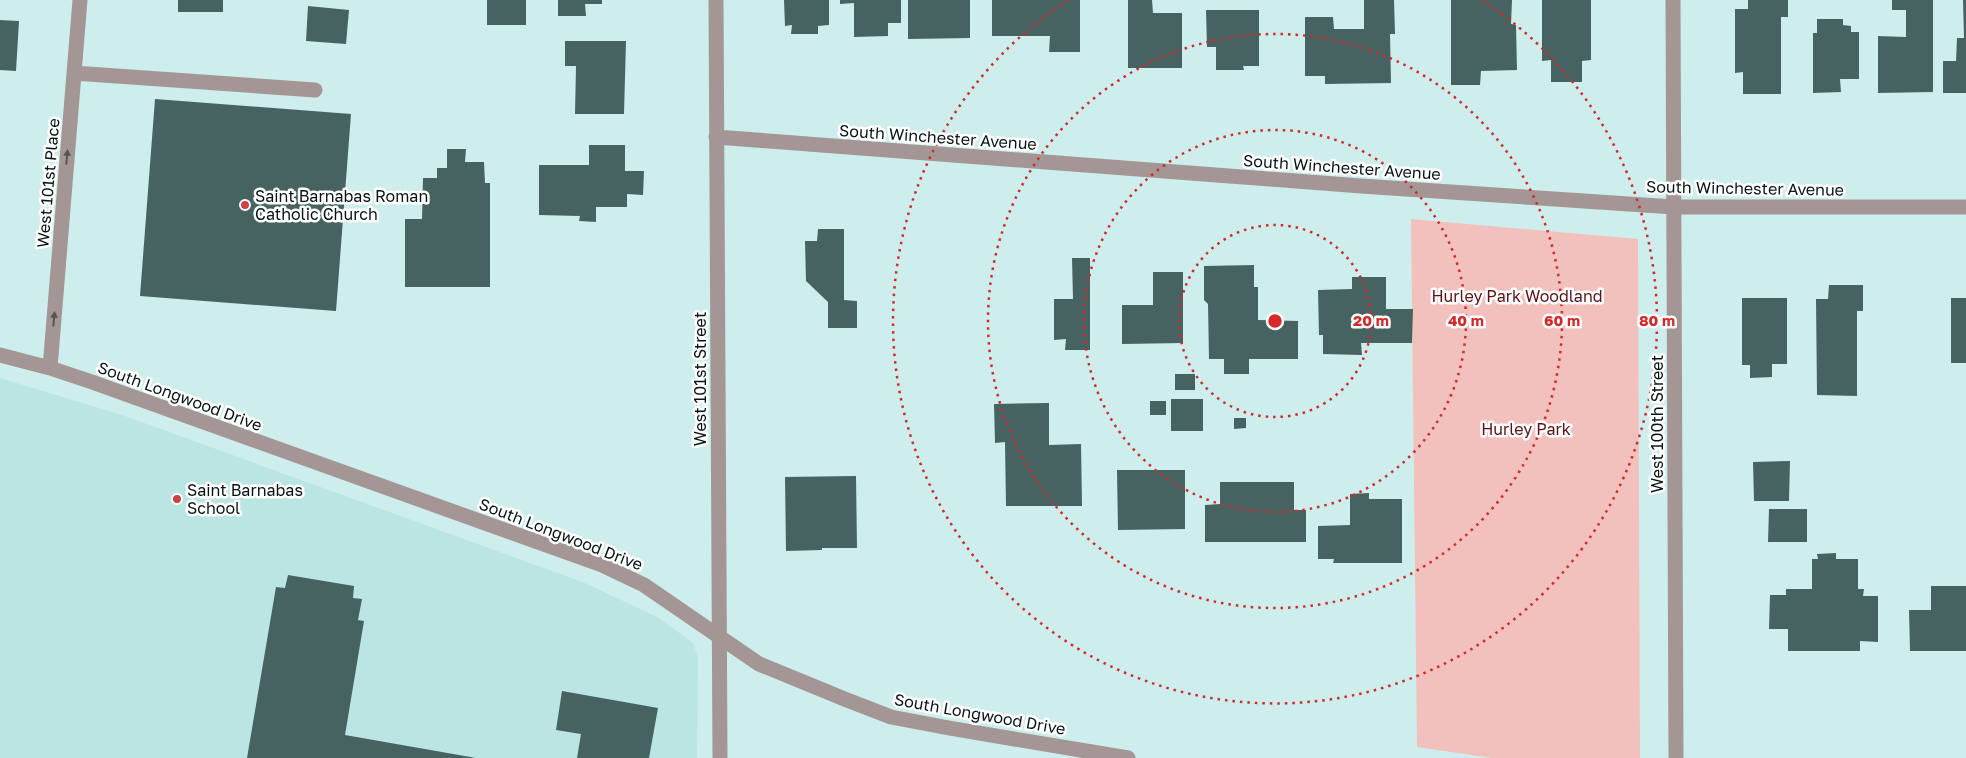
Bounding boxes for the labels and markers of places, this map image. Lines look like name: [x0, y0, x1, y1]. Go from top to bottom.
place label: Saint Barnabas Roman Catholic Church: [255, 186, 428, 224]
marker: Saint Barnabas Roman Catholic Church: [239, 199, 251, 211]
centre of rings: [1266, 312, 1284, 330]
place label: Saint Barnabas School: [187, 480, 303, 518]
marker: Saint Barnabas School: [171, 493, 183, 505]

